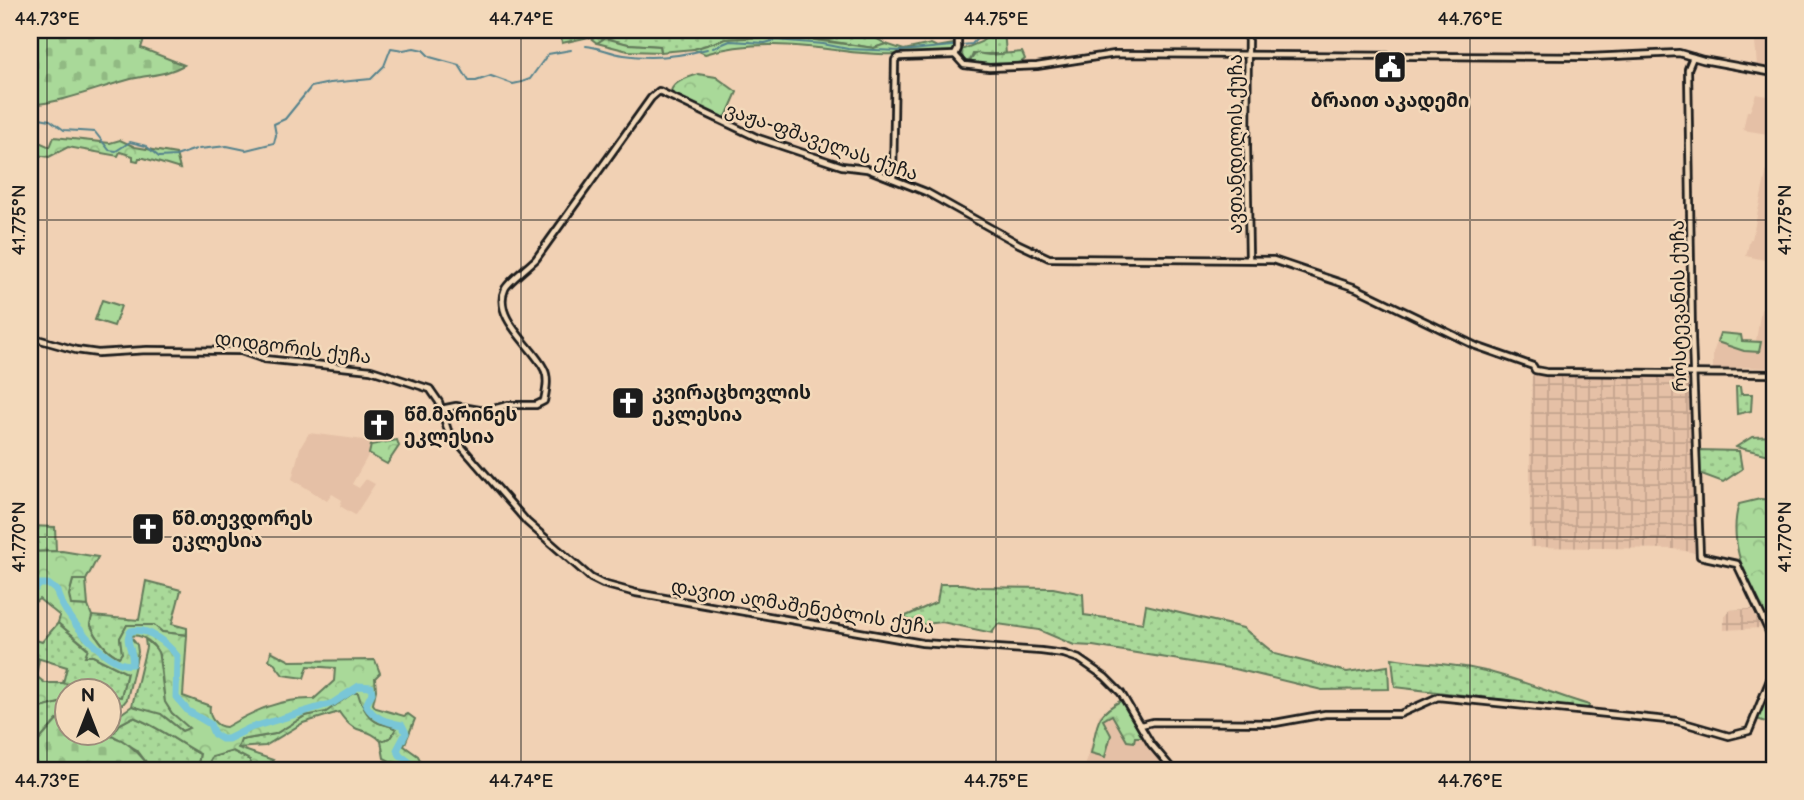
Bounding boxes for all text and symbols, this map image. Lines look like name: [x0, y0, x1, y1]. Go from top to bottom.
text: 44.73°E: [14, 9, 80, 30]
text: 44.74°E: [489, 9, 553, 30]
text: 44.75°E: [964, 9, 1028, 30]
text: 44.76°E: [1437, 9, 1503, 30]
public building icon: ბრაით აკადემი: [1371, 48, 1409, 86]
street label: ავთანდილის ქუჩა: [1225, 54, 1248, 234]
place label: ბრაით აკადემი: [1311, 90, 1469, 113]
street label: ვაჟა-ფშაველას ქუჩა: [722, 99, 921, 186]
text: 41.775°N: [9, 184, 30, 256]
text: 41.775°N: [1775, 184, 1796, 256]
street label: როსტევანის ქუჩა: [1666, 220, 1693, 392]
street label: დიდგორის ქუჩა: [213, 327, 372, 369]
place label: კვირაცხოვლის ეკლესია: [652, 382, 811, 427]
church icon: კვირაცხოვლის ეკლესია: [609, 384, 647, 422]
place label: წმ.მარინეს ეკლესია: [404, 404, 517, 449]
church icon: წმ.მარინეს ეკლესია: [360, 406, 398, 444]
text: 41.770°N: [9, 501, 30, 573]
text: 41.770°N: [1775, 501, 1796, 573]
place label: წმ.თევდორეს ეკლესია: [172, 508, 313, 553]
church icon: წმ.თევდორეს ეკლესია: [129, 510, 167, 548]
street label: დავით აღმაშენებლის ქუჩა: [669, 575, 936, 640]
north arrow: [52, 678, 122, 748]
text: N: [81, 685, 95, 708]
text: 44.73°E: [14, 771, 80, 792]
text: 44.74°E: [489, 771, 553, 792]
text: 44.75°E: [964, 771, 1028, 792]
text: 44.76°E: [1437, 771, 1503, 792]

